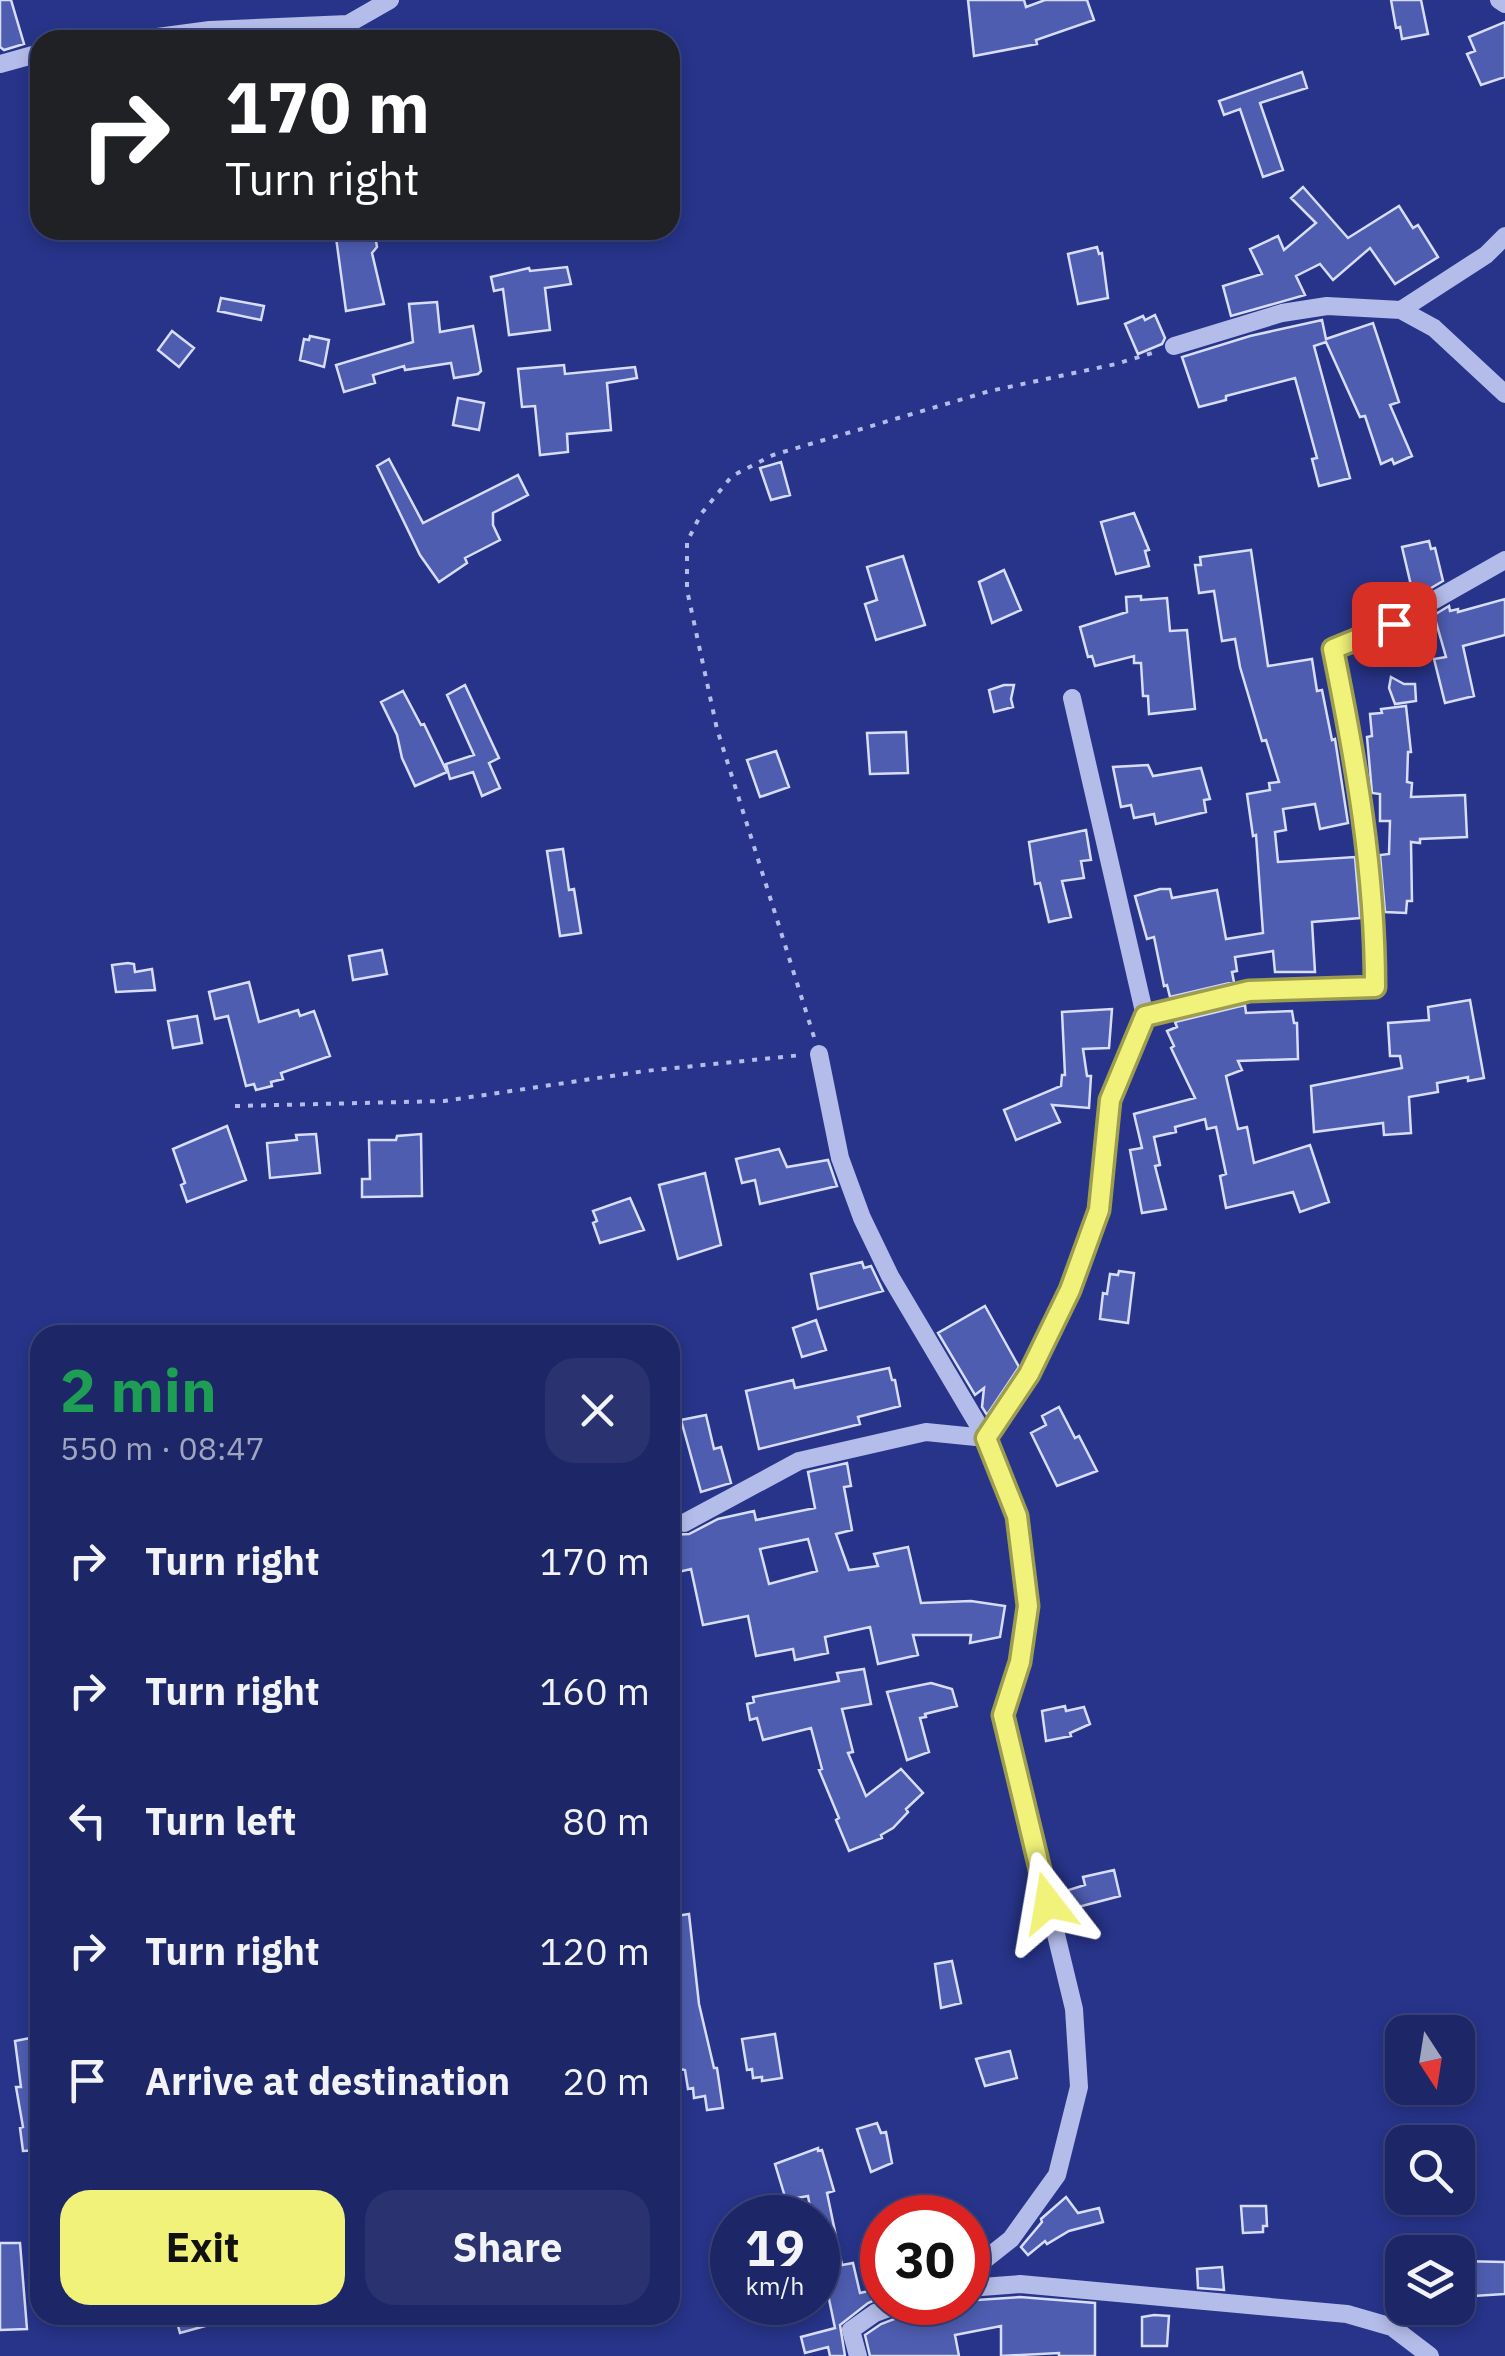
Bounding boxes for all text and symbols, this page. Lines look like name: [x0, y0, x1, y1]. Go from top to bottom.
text: 170 m: [225, 61, 430, 152]
icon: right: [60, 70, 190, 200]
text: Turn right: [225, 149, 420, 207]
pin: [1352, 582, 1437, 667]
icon: arrive: [1367, 597, 1422, 652]
text: 2 min: [60, 1350, 217, 1429]
button: close: [545, 1358, 650, 1463]
text: 550 m · 08:47: [60, 1427, 265, 1469]
icon: right: [60, 1533, 115, 1588]
text: Turn right: [145, 1536, 320, 1585]
text: 170 m: [539, 1536, 650, 1585]
icon: right: [60, 1663, 115, 1718]
text: Turn right: [145, 1666, 320, 1715]
text: 160 m: [539, 1666, 650, 1715]
icon: left: [60, 1793, 115, 1848]
text: Turn left: [145, 1796, 296, 1845]
text: 80 m: [562, 1796, 650, 1845]
position arrow: [996, 1851, 1100, 1955]
icon: right: [60, 1923, 115, 1978]
text: Turn right: [145, 1926, 320, 1975]
text: 120 m: [539, 1926, 650, 1975]
north arrow: [1385, 2015, 1475, 2105]
map controls: [1385, 2015, 1475, 2325]
icon: arrive: [60, 2053, 115, 2108]
text: Arrive at destination: [145, 2056, 510, 2105]
text: 20 m: [562, 2056, 650, 2105]
button: search: [1385, 2125, 1475, 2215]
button: Exit: [60, 2190, 345, 2305]
button: Share: [365, 2190, 650, 2305]
speed limit sign: 30: [860, 2195, 990, 2325]
text: 19: [745, 2215, 805, 2280]
button: layers: [1385, 2235, 1475, 2325]
text: km/h: [746, 2269, 804, 2302]

